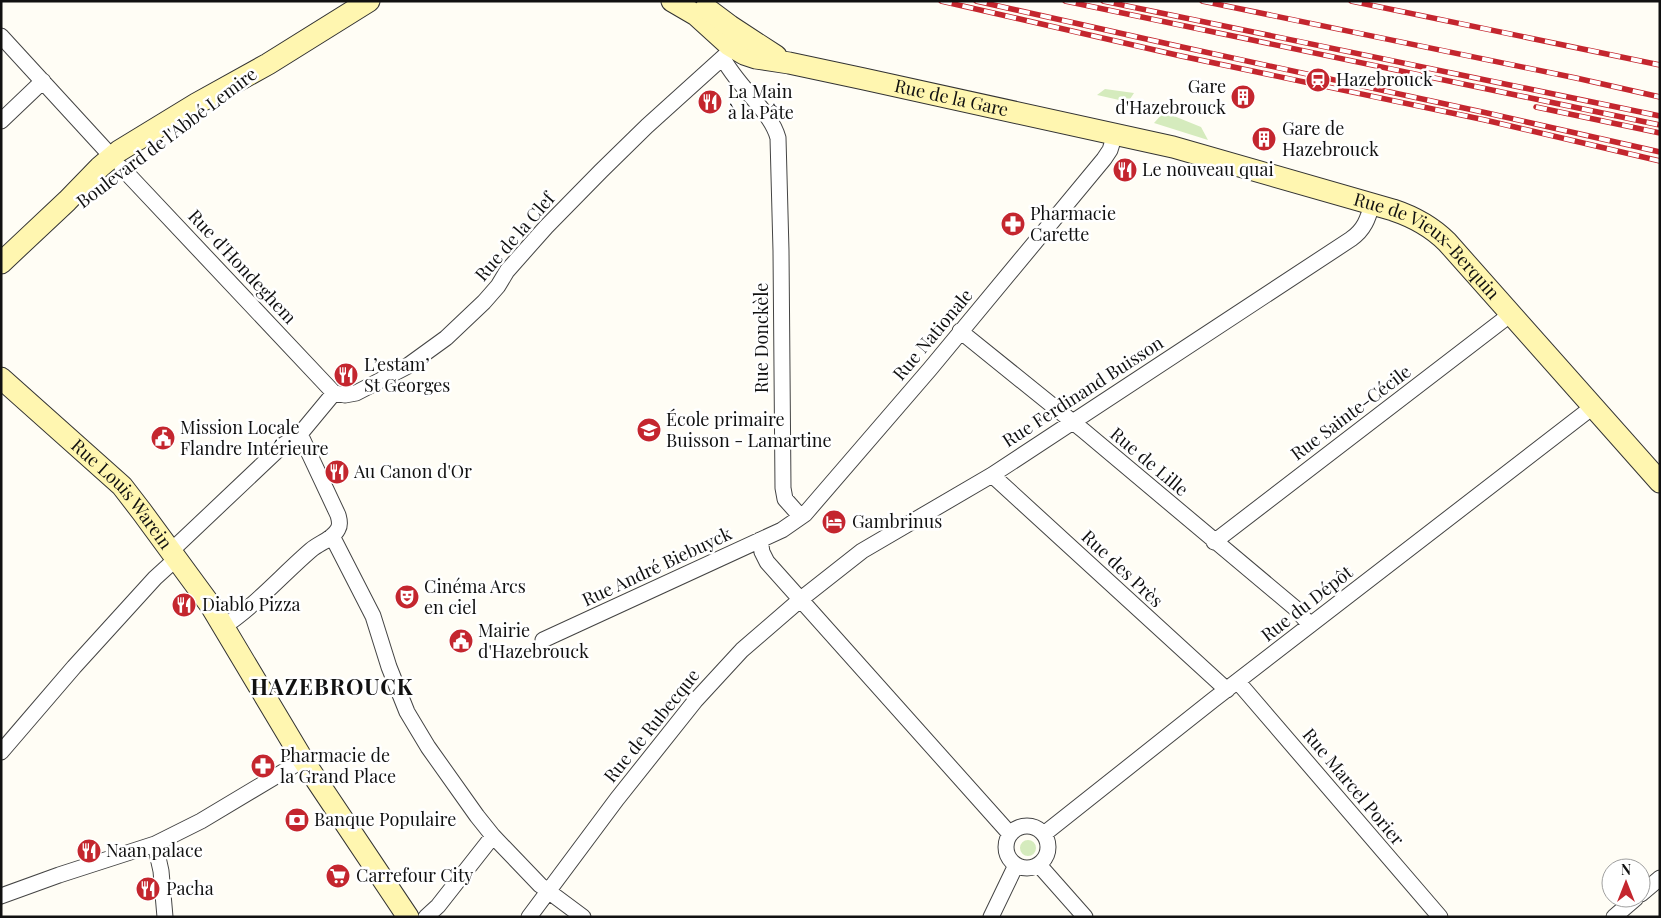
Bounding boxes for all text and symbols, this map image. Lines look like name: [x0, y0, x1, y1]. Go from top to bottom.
street label: Boulevard de l'Abbé Lemire: [71, 61, 261, 213]
station icon: Hazebrouck: [1305, 67, 1331, 93]
place label: Hazebrouck: [1336, 67, 1433, 91]
street label: Rue de la Gare: [892, 73, 1011, 121]
place label: Gare d'Hazebrouck: [1115, 74, 1226, 119]
place label: La Main à la Pâte: [728, 79, 794, 124]
building icon: Gare d'Hazebrouck: [1230, 84, 1256, 110]
restaurant icon: La Main à la Pâte: [697, 89, 723, 115]
place label: Gare de Hazebrouck: [1282, 116, 1379, 161]
building icon: Gare de Hazebrouck: [1251, 126, 1277, 152]
restaurant icon: Le nouveau quai: [1112, 157, 1138, 183]
place label: Le nouveau quai: [1142, 157, 1274, 181]
street label: Rue de la Clef: [469, 185, 561, 286]
street label: Rue de Vieux-Berquin: [1351, 186, 1506, 304]
place label: Pharmacie Carette: [1030, 201, 1116, 246]
street label: Rue d'Hondeghem: [183, 204, 302, 329]
pharmacy icon: Pharmacie Carette: [1000, 211, 1026, 237]
street label: Rue Donckèle: [749, 283, 773, 393]
street label: Rue Nationale: [887, 284, 978, 385]
street label: Rue Ferdinand Buisson: [997, 330, 1168, 452]
place label: L’estam’ St Georges: [364, 352, 450, 397]
street label: Rue Sainte-Cécile: [1285, 359, 1415, 465]
restaurant icon: L’estam’ St Georges: [333, 362, 359, 388]
place label: École primaire Buisson - Lamartine: [666, 407, 832, 452]
place label: Mission Locale Flandre Intérieure: [180, 415, 329, 460]
school or university icon: École primaire Buisson - Lamartine: [636, 417, 662, 443]
street label: Rue de Lille: [1106, 422, 1194, 501]
public building icon: Mission Locale Flandre Intérieure: [150, 425, 176, 451]
street label: Rue Louis Warein: [66, 433, 178, 554]
restaurant icon: Au Canon d'Or: [324, 459, 350, 485]
place label: Au Canon d'Or: [353, 459, 472, 483]
hotel icon: Gambrinus: [821, 509, 847, 535]
place label: Gambrinus: [852, 509, 942, 533]
street label: Rue André Biebuyck: [578, 521, 735, 611]
street label: Rue des Près: [1077, 524, 1169, 612]
street label: Rue du Dépôt: [1256, 560, 1358, 647]
place label: Cinéma Arcs en ciel: [424, 574, 526, 619]
theatre icon: Cinéma Arcs en ciel: [394, 584, 420, 610]
restaurant icon: Diablo Pizza: [171, 592, 197, 618]
place label: Diablo Pizza: [202, 592, 300, 616]
place label: Mairie d'Hazebrouck: [478, 618, 589, 663]
public building icon: Mairie d'Hazebrouck: [448, 628, 474, 654]
street label: Rue de Rubecque: [598, 664, 704, 787]
district label: HAZEBROUCK: [251, 671, 413, 701]
street label: Rue Marcel Porier: [1298, 723, 1410, 850]
place label: Pharmacie de la Grand Place: [280, 743, 396, 788]
pharmacy icon: Pharmacie de la Grand Place: [250, 753, 276, 779]
bank icon: Banque Populaire: [284, 807, 310, 833]
place label: Banque Populaire: [314, 807, 456, 831]
restaurant icon: Naan palace: [76, 838, 102, 864]
place label: Naan palace: [106, 838, 203, 862]
north arrow: [1601, 858, 1651, 908]
text: N: [1621, 860, 1631, 879]
supermarket icon: Carrefour City: [325, 863, 351, 889]
place label: Carrefour City: [356, 863, 473, 887]
restaurant icon: Pacha: [135, 876, 161, 902]
place label: Pacha: [166, 876, 214, 900]

